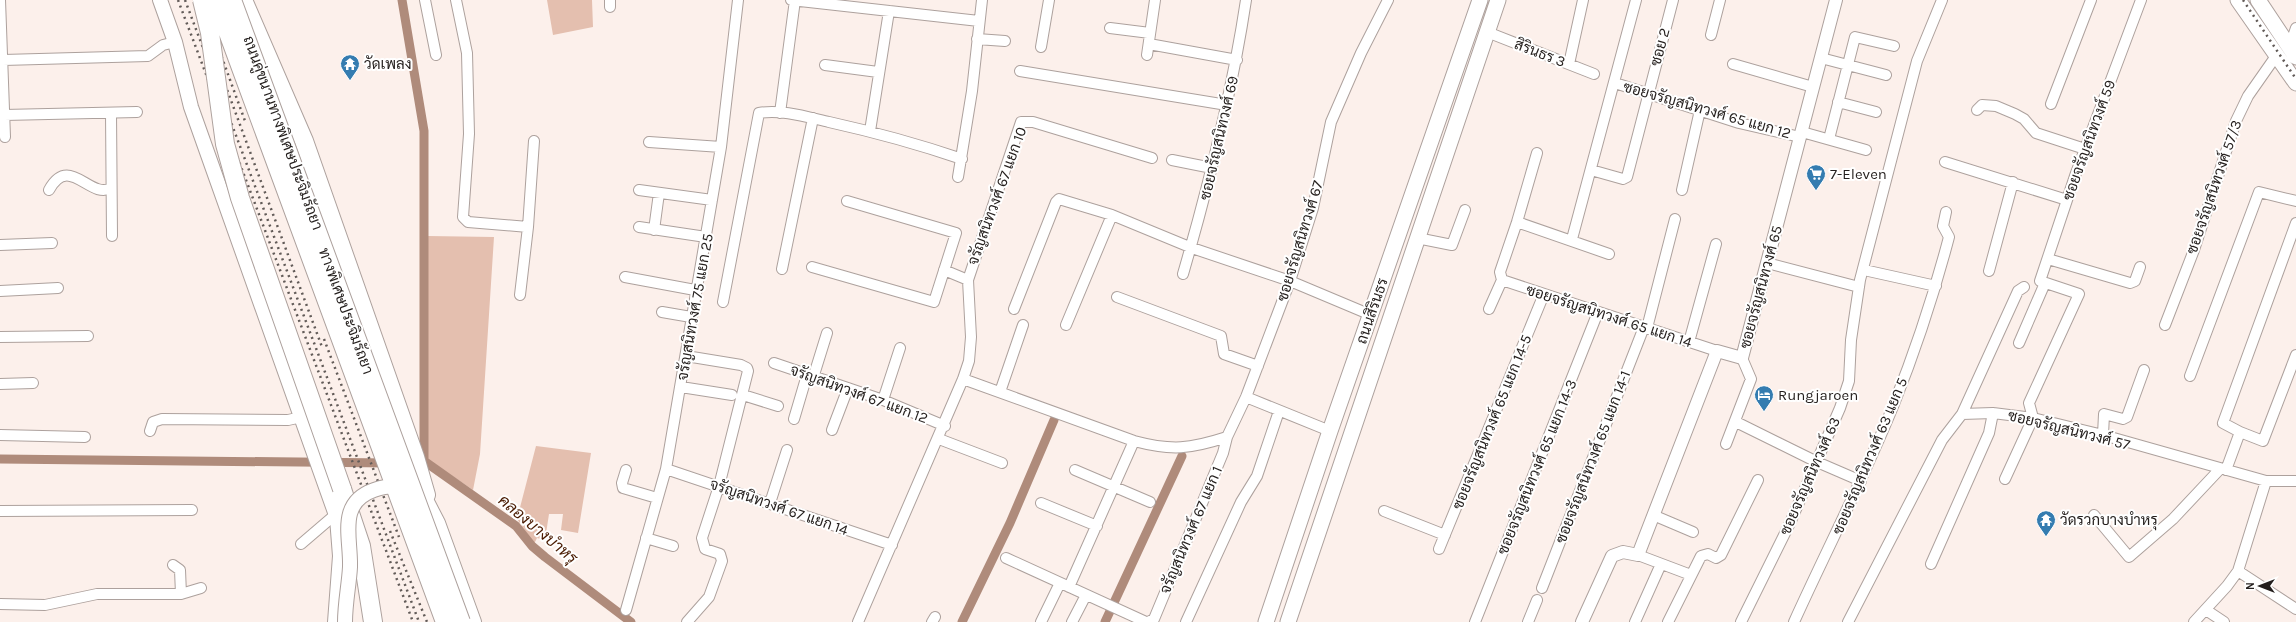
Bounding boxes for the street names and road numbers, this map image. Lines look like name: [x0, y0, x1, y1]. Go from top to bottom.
street label: ซอย 2: [1646, 26, 1674, 68]
street label: ถนนคู่ขนานทางพิเศษประจิมรัถยา: [239, 33, 327, 233]
street label: สิรินธร 3: [1512, 35, 1568, 71]
street label: ซอยจรัญสนิทวงศ์ 69: [1195, 74, 1242, 202]
street label: ซอยจรัญสนิทวงศ์ 65 แยก 12: [1621, 76, 1793, 143]
street label: ซอยจรัญสนิทวงศ์ 59: [2058, 77, 2119, 203]
street label: ซอยจรัญสนิทวงศ์ 57/3: [2182, 117, 2245, 256]
street label: จรัญสนิทวงศ์ 67 แยก 10: [963, 124, 1030, 268]
street label: ซอยจรัญสนิทวงศ์ 67: [1272, 178, 1327, 304]
street label: ซอยจรัญสนิทวงศ์ 65: [1735, 223, 1786, 351]
street label: จรัญสนิทวงศ์ 75 แยก 25: [672, 232, 717, 382]
street label: ทางพิเศษประจิมรัถยา: [315, 245, 377, 377]
street label: ถนนสิรินธร: [1352, 276, 1392, 346]
street label: ซอยจรัญสนิทวงศ์ 65 แยก 14: [1524, 280, 1695, 352]
street label: ซอยจรัญสนิทวงศ์ 65 แยก 14-5: [1448, 332, 1535, 512]
street label: จรัญสนิทวงศ์ 67 แยก 12: [788, 360, 931, 427]
street label: ซอยจรัญสนิทวงศ์ 65 แยก 14-1: [1551, 368, 1634, 546]
street label: ซอยจรัญสนิทวงศ์ 63 แยก 5: [1828, 374, 1911, 537]
street label: ซอยจรัญสนิทวงศ์ 65 แยก 14-3: [1493, 376, 1580, 557]
street label: ซอยจรัญสนิทวงศ์ 57: [2006, 405, 2132, 454]
street label: ซอยจรัญสนิทวงศ์ 63: [1775, 414, 1844, 538]
street label: จรัญสนิทวงศ์ 67 แยก 1: [1155, 463, 1226, 597]
street label: จรัญสนิทวงศ์ 67 แยก 14: [707, 474, 852, 539]

